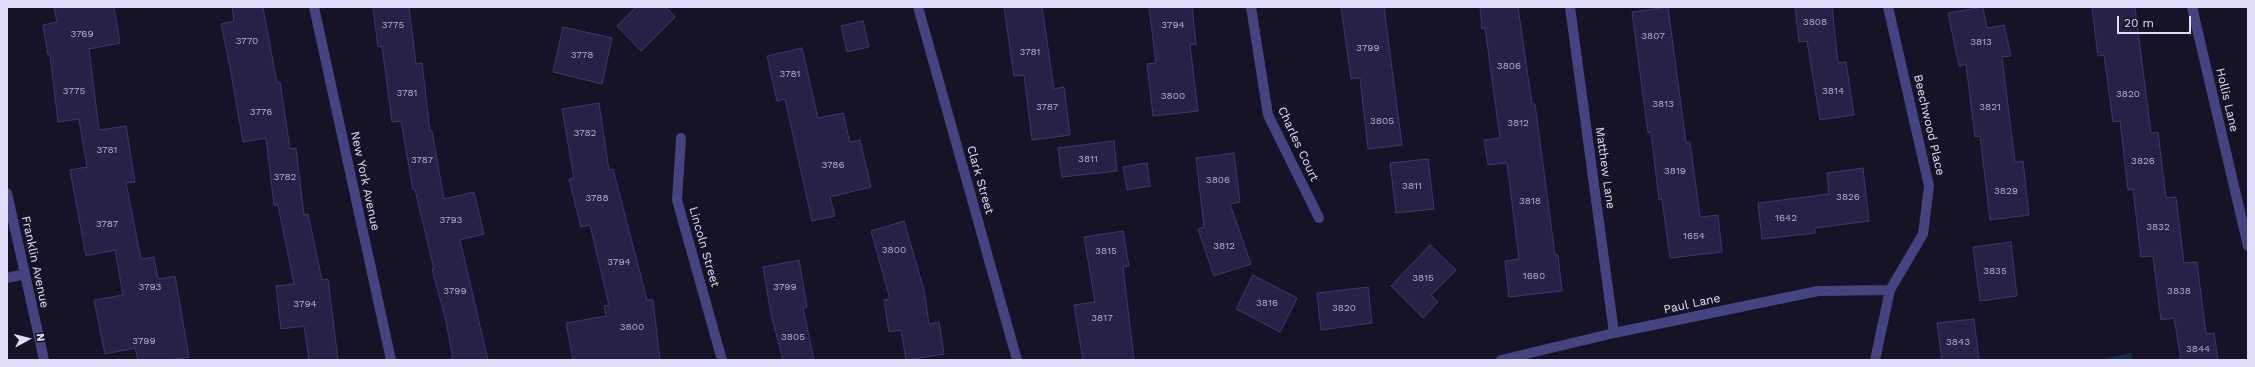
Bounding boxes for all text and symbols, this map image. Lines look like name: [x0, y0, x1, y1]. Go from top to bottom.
scale bar: [2119, 8, 2193, 34]
house number: 3808: [1803, 16, 1827, 28]
text: 20 m: [2124, 16, 2154, 30]
house number: 3775: [382, 19, 404, 31]
house number: 3794: [1161, 19, 1185, 31]
house number: 3769: [70, 28, 94, 40]
house number: 3807: [1641, 30, 1665, 42]
house number: 3770: [236, 35, 258, 47]
house number: 3813: [1970, 36, 1992, 48]
house number: 3799: [1356, 42, 1380, 54]
house number: 3781: [1020, 46, 1040, 58]
house number: 3778: [571, 49, 593, 61]
house number: 3806: [1497, 60, 1521, 72]
street label: Hollis Lane: [2213, 67, 2241, 133]
house number: 3781: [780, 68, 800, 80]
street label: Beechwood Place: [1910, 73, 1948, 177]
house number: 3775: [63, 85, 85, 97]
house number: 3814: [1822, 85, 1844, 97]
house number: 3781: [397, 87, 417, 99]
house number: 3820: [2116, 88, 2140, 100]
house number: 3800: [1161, 90, 1185, 102]
house number: 3813: [1652, 98, 1674, 110]
house number: 3787: [1036, 101, 1058, 113]
house number: 3821: [1979, 101, 2001, 113]
street label: Charles Court: [1274, 104, 1322, 184]
house number: 3776: [250, 106, 272, 118]
house number: 3805: [1370, 115, 1394, 127]
house number: 3812: [1507, 117, 1529, 129]
street label: Matthew Lane: [1592, 126, 1618, 210]
house number: 3782: [574, 127, 596, 139]
street label: New York Avenue: [347, 130, 383, 232]
house number: 3781: [97, 144, 117, 156]
street label: Clark Street: [963, 144, 997, 216]
house number: 3811: [1078, 153, 1098, 165]
house number: 3787: [411, 154, 433, 166]
house number: 3826: [2131, 155, 2155, 167]
house number: 3786: [821, 159, 845, 171]
house number: 3819: [1664, 165, 1686, 177]
house number: 3782: [274, 171, 296, 183]
house number: 3806: [1206, 174, 1230, 186]
house number: 3811: [1402, 180, 1422, 192]
house number: 3829: [1994, 185, 2018, 197]
house number: 3826: [1836, 191, 1860, 203]
house number: 3788: [585, 192, 609, 204]
house number: 3818: [1519, 195, 1541, 207]
street label: Lincoln Street: [686, 205, 722, 289]
house number: 1642: [1775, 212, 1797, 224]
house number: 3793: [440, 214, 462, 226]
street label: Franklin Avenue: [18, 215, 52, 309]
house number: 3787: [96, 218, 118, 230]
house number: 3832: [2146, 221, 2170, 233]
house number: 1654: [1683, 230, 1705, 242]
house number: 3812: [1213, 240, 1235, 252]
house number: 3800: [882, 244, 906, 256]
house number: 3815: [1095, 245, 1117, 257]
house number: 3794: [607, 256, 631, 268]
house number: 3835: [1983, 265, 2007, 277]
house number: 1660: [1523, 270, 1545, 282]
house number: 3815: [1412, 272, 1434, 284]
house number: 3793: [139, 281, 161, 293]
house number: 3799: [773, 281, 797, 293]
house number: 3799: [443, 285, 467, 297]
house number: 3838: [2167, 285, 2191, 297]
street label: Paul Lane: [1662, 291, 1722, 317]
house number: 3816: [1256, 297, 1278, 309]
house number: 3794: [293, 298, 317, 310]
house number: 3820: [1332, 302, 1356, 314]
house number: 3817: [1091, 312, 1113, 324]
north arrow: [8, 319, 48, 359]
house number: 3800: [620, 321, 644, 333]
house number: 3805: [781, 331, 805, 343]
text: N: [33, 333, 47, 342]
house number: 3799: [132, 335, 156, 347]
house number: 3843: [1946, 336, 1970, 348]
house number: 3844: [2186, 343, 2210, 355]

